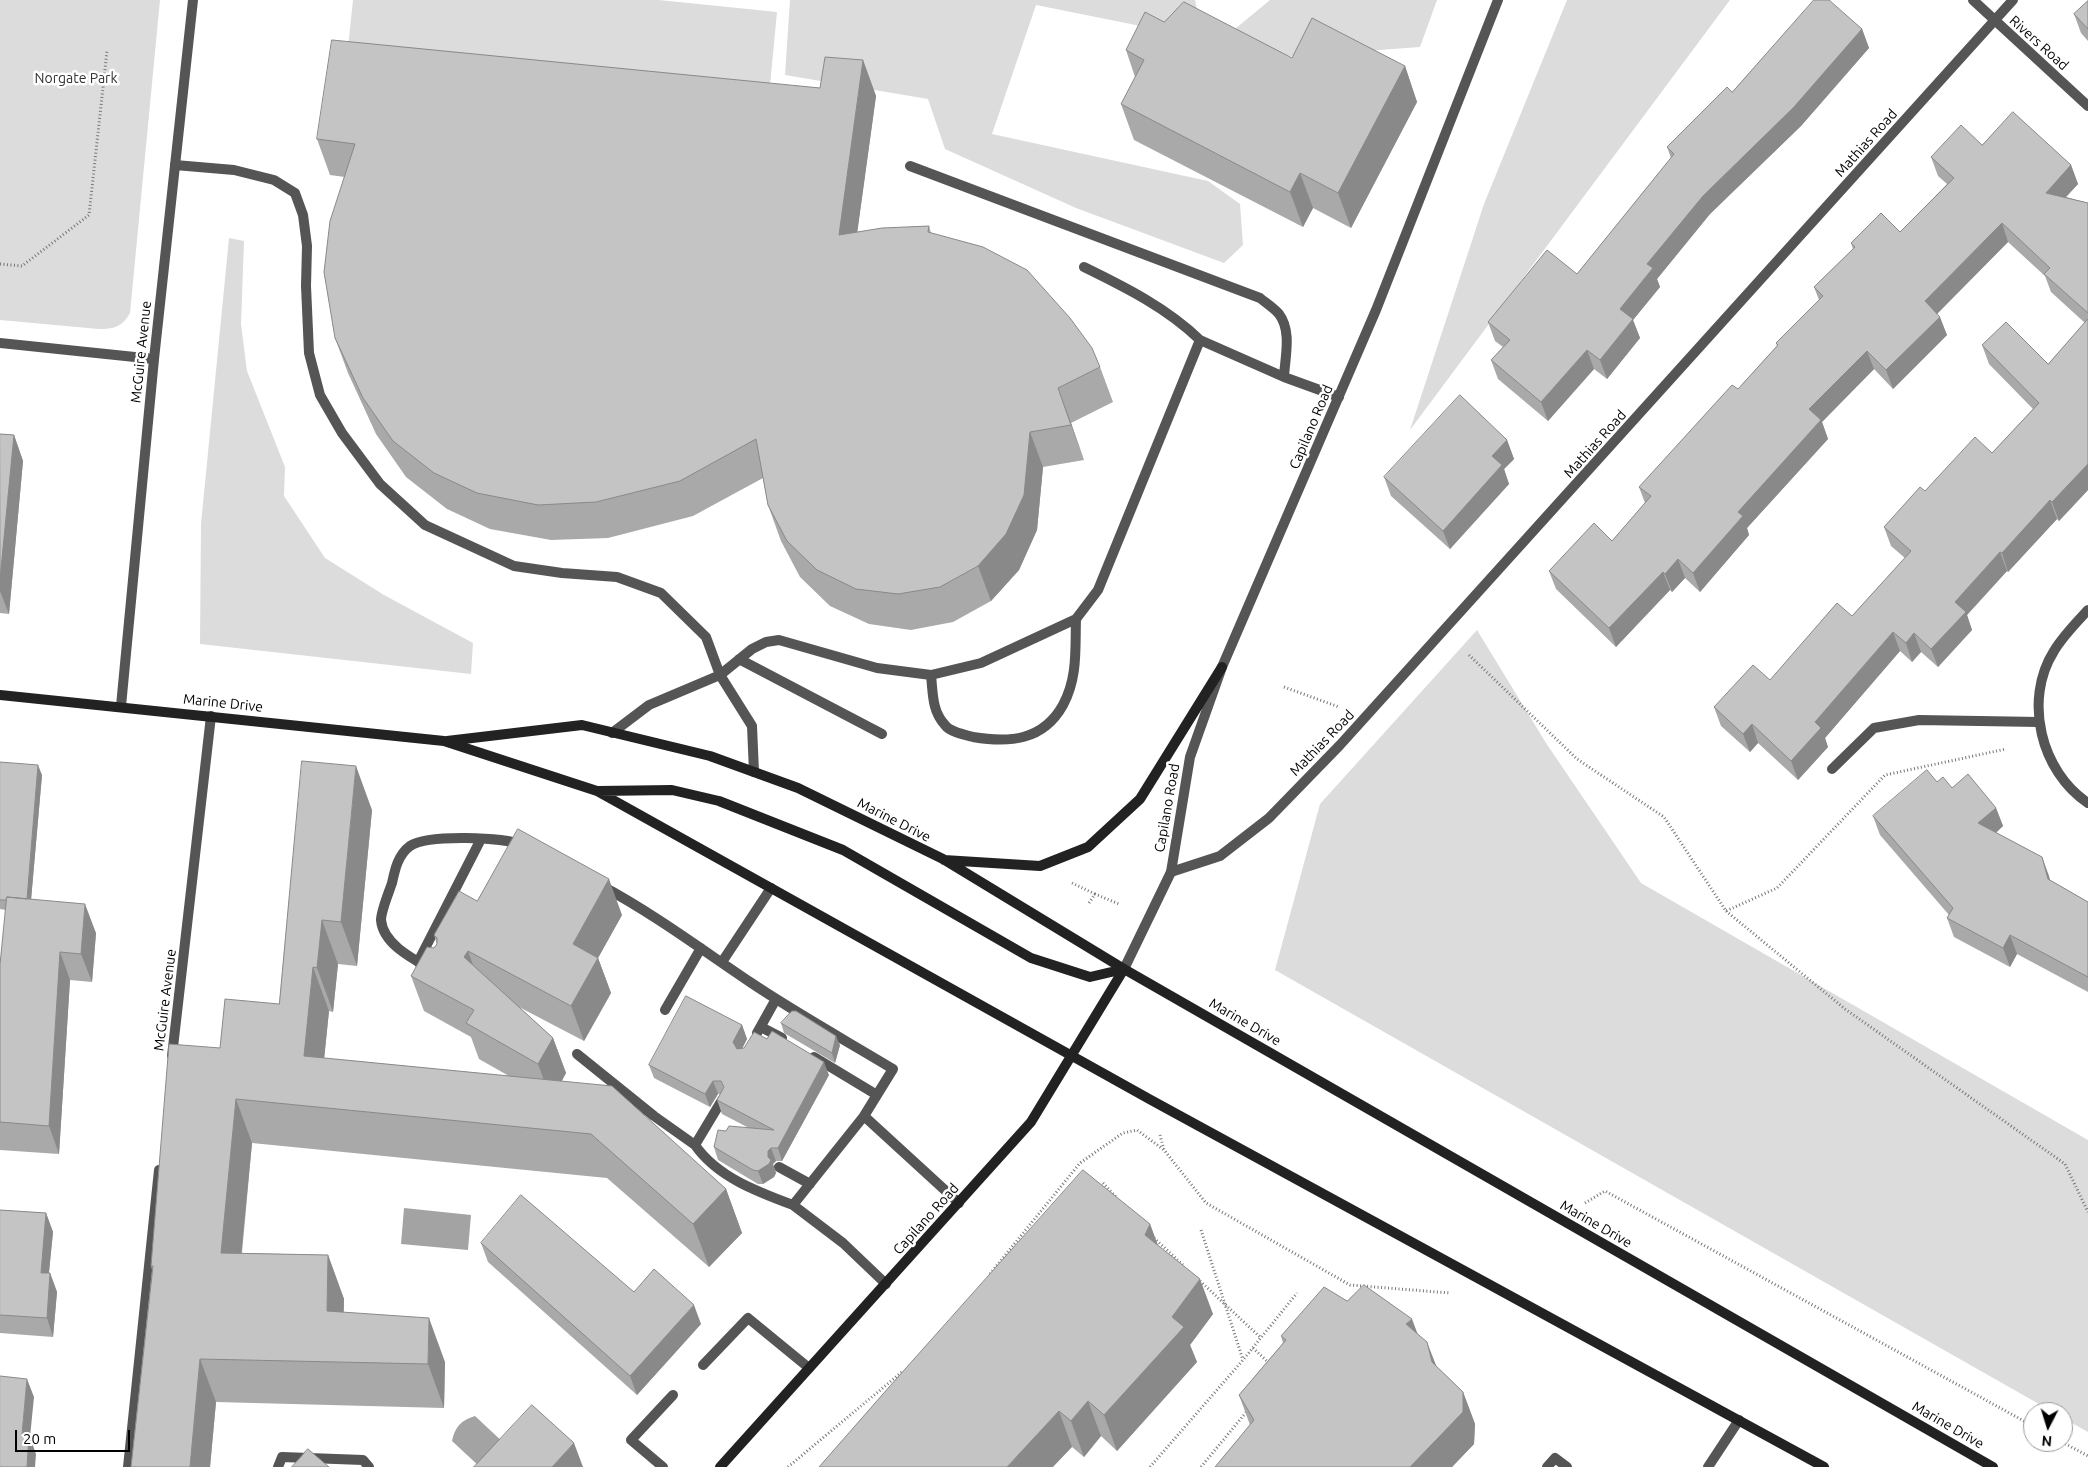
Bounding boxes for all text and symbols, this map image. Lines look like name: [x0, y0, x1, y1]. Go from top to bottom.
street label: Rivers Road: [2006, 12, 2072, 74]
park label: Norgate Park: [35, 70, 117, 86]
street label: Mathias Road: [1831, 106, 1901, 180]
street label: McGuire Avenue: [127, 300, 155, 404]
street label: Capilano Road: [1286, 382, 1336, 472]
street label: Mathias Road: [1560, 407, 1630, 481]
street label: Marine Drive: [182, 690, 264, 716]
street label: Mathias Road: [1286, 707, 1358, 779]
street label: Capilano Road: [1151, 762, 1183, 854]
street label: Marine Drive: [855, 794, 933, 846]
street label: McGuire Avenue: [150, 948, 180, 1052]
street label: Marine Drive: [1206, 995, 1284, 1049]
street label: Capilano Road: [890, 1180, 962, 1258]
street label: Marine Drive: [1557, 1197, 1635, 1251]
street label: Marine Drive: [1909, 1398, 1987, 1452]
north arrow: [2023, 1402, 2073, 1452]
scale bar: [18, 1420, 132, 1452]
text: 20 m: [23, 1430, 56, 1447]
text: N: [2041, 1433, 2053, 1449]

